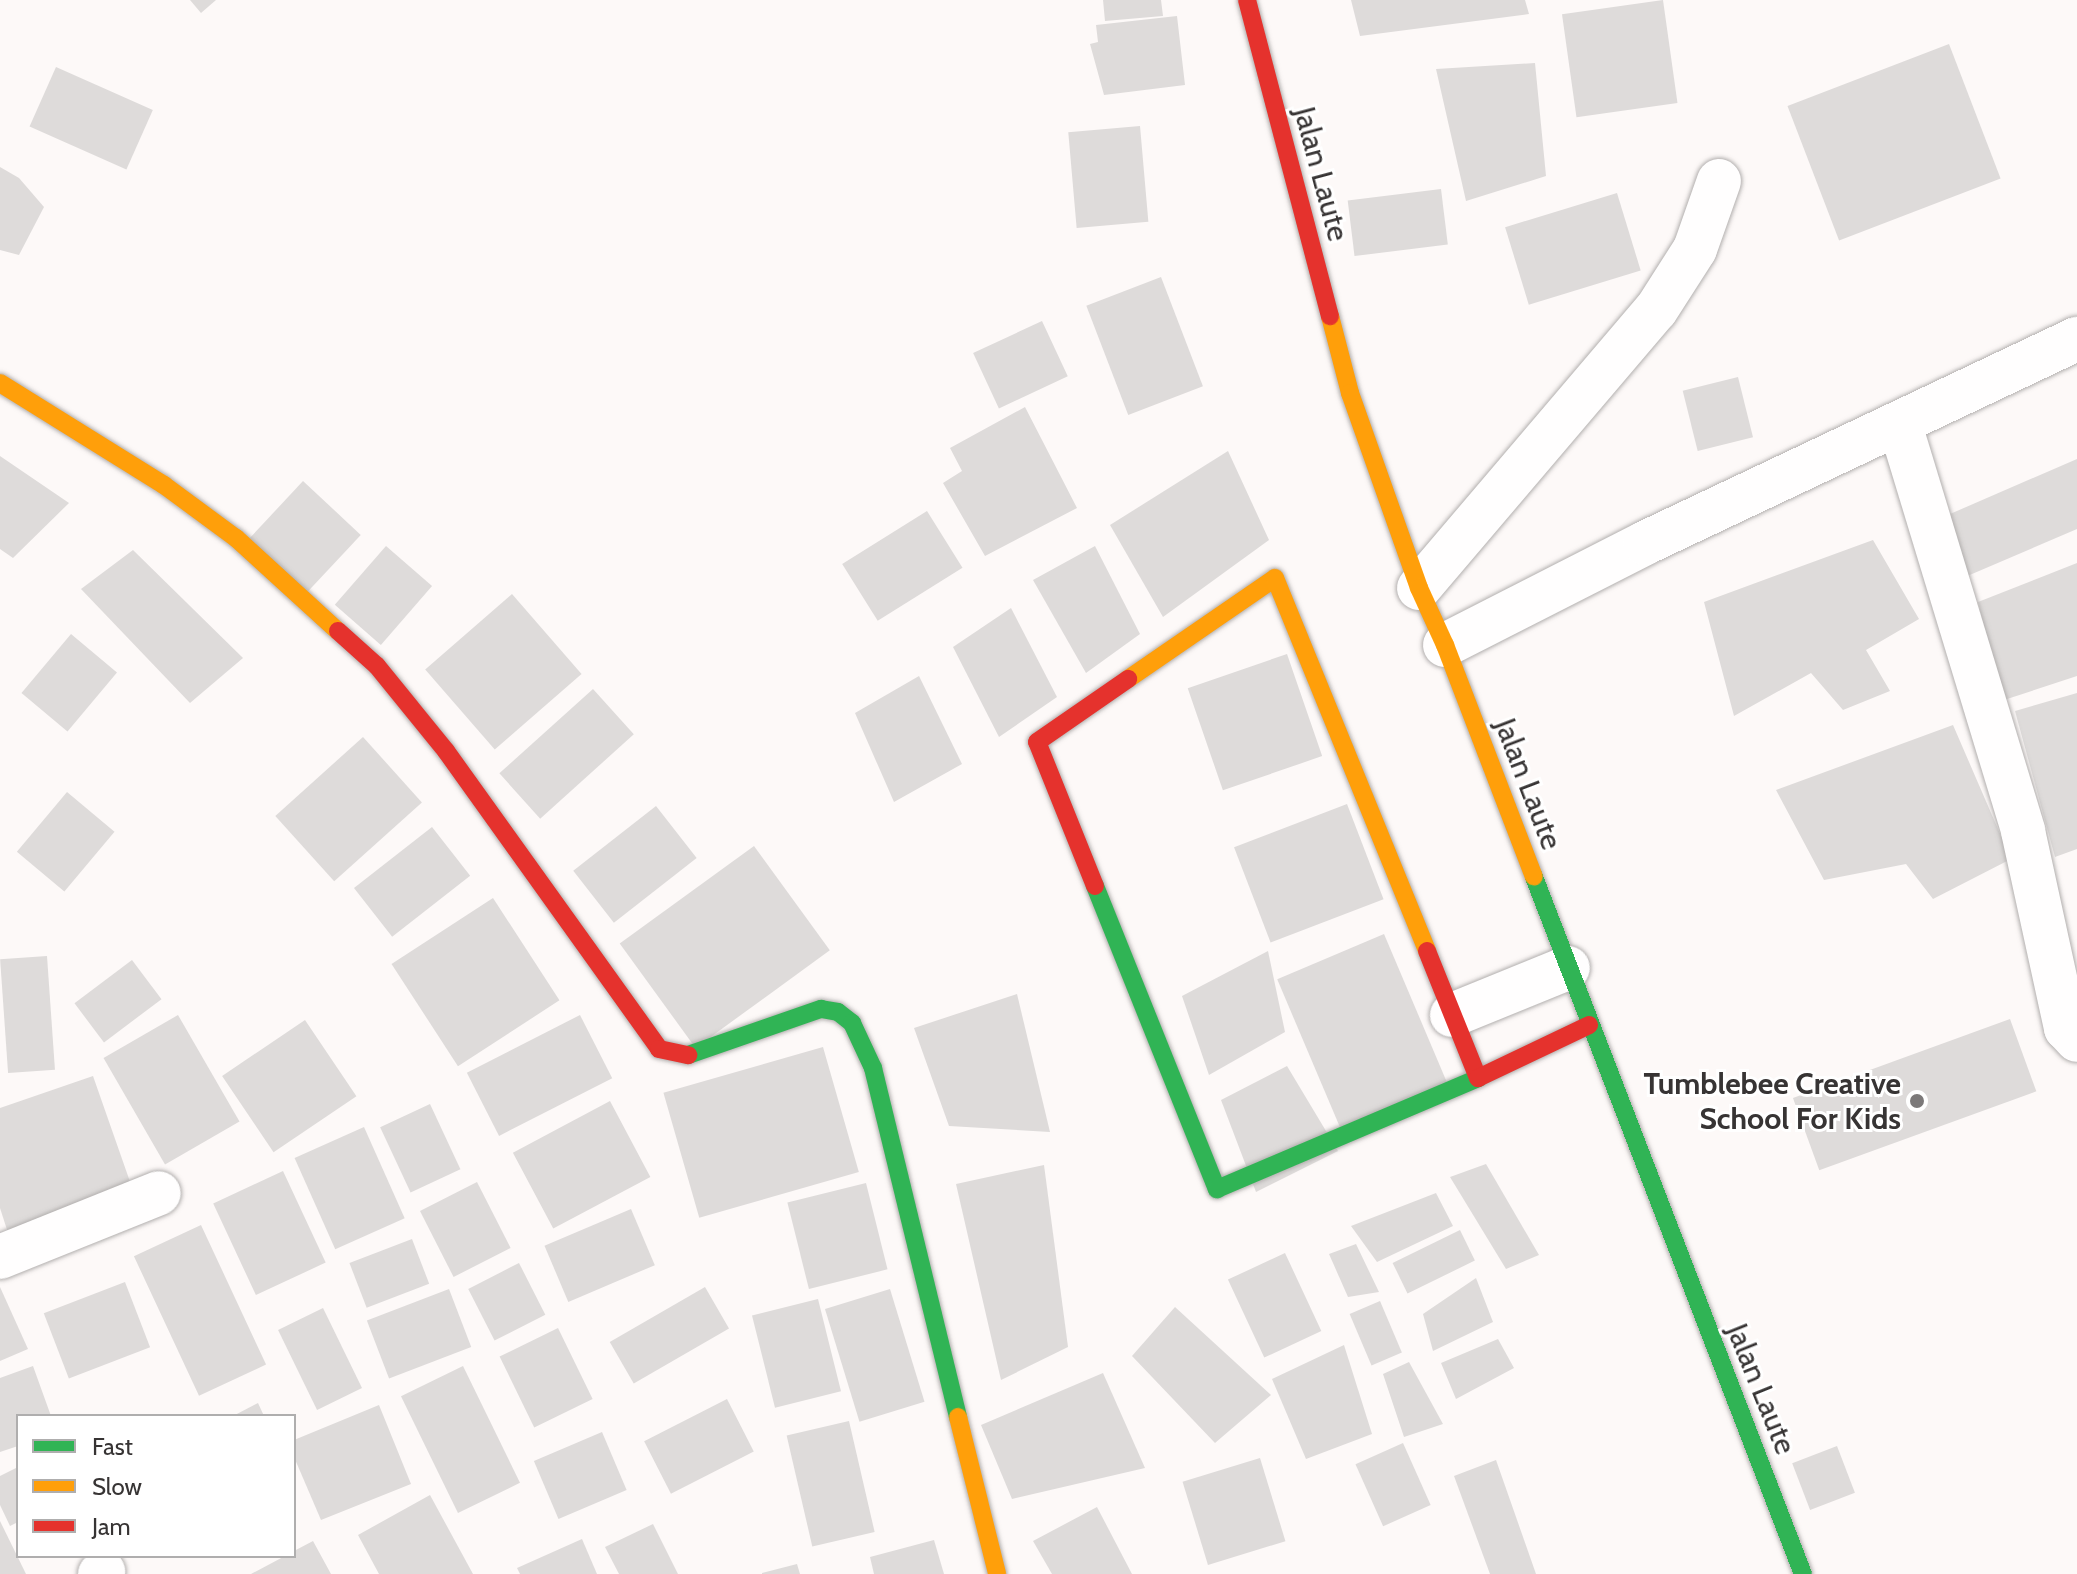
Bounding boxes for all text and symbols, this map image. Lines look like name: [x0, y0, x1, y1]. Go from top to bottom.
street label: Jalan Laute: [1286, 103, 1356, 245]
street label: Jalan Laute: [1487, 713, 1569, 855]
place label: Tumblebee Creative School For Kids: [1643, 1066, 1901, 1136]
marker: Tumblebee Creative School For Kids: [1908, 1092, 1926, 1110]
street label: Jalan Laute: [1719, 1319, 1803, 1459]
legend: [16, 1414, 296, 1558]
text: Fast: [92, 1432, 133, 1461]
text: Slow: [92, 1472, 142, 1501]
text: Jam: [92, 1512, 130, 1541]

